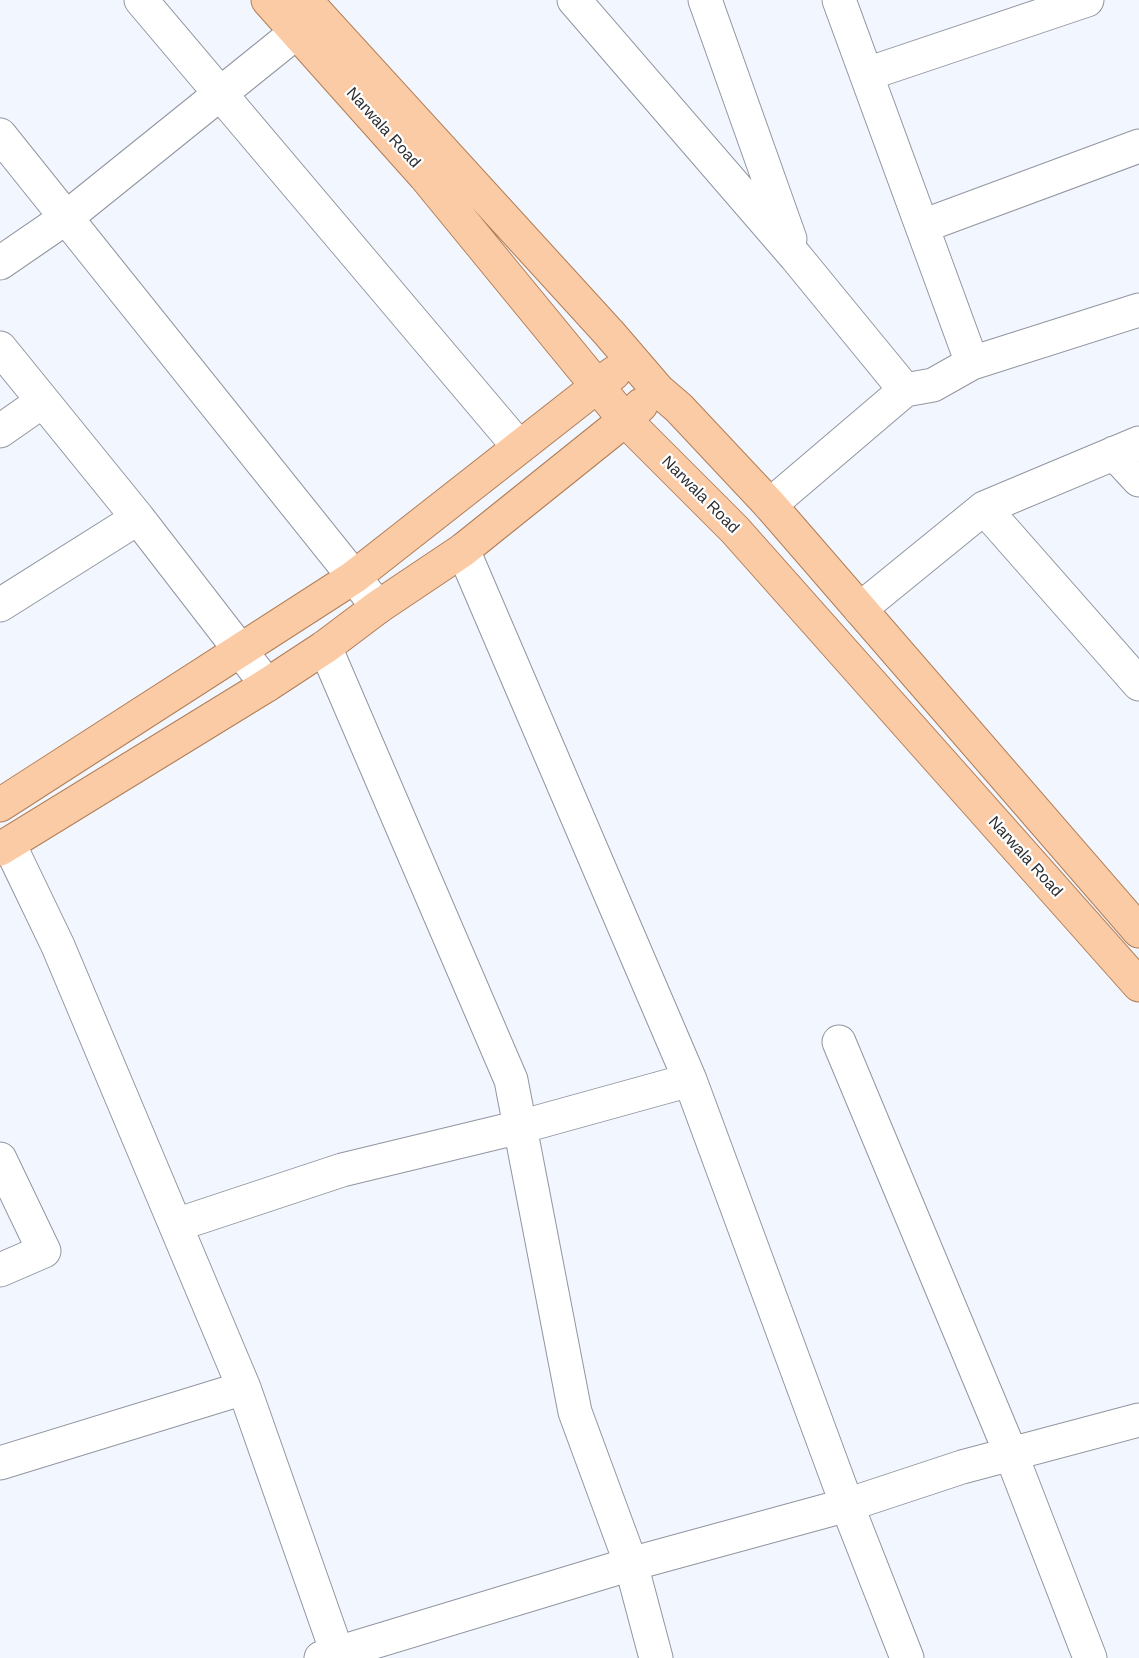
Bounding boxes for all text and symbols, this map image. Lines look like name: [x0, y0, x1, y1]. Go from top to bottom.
street label: Narwala Road: [342, 84, 424, 172]
street label: Narwala Road: [657, 452, 743, 538]
street label: Narwala Road: [984, 813, 1066, 901]

